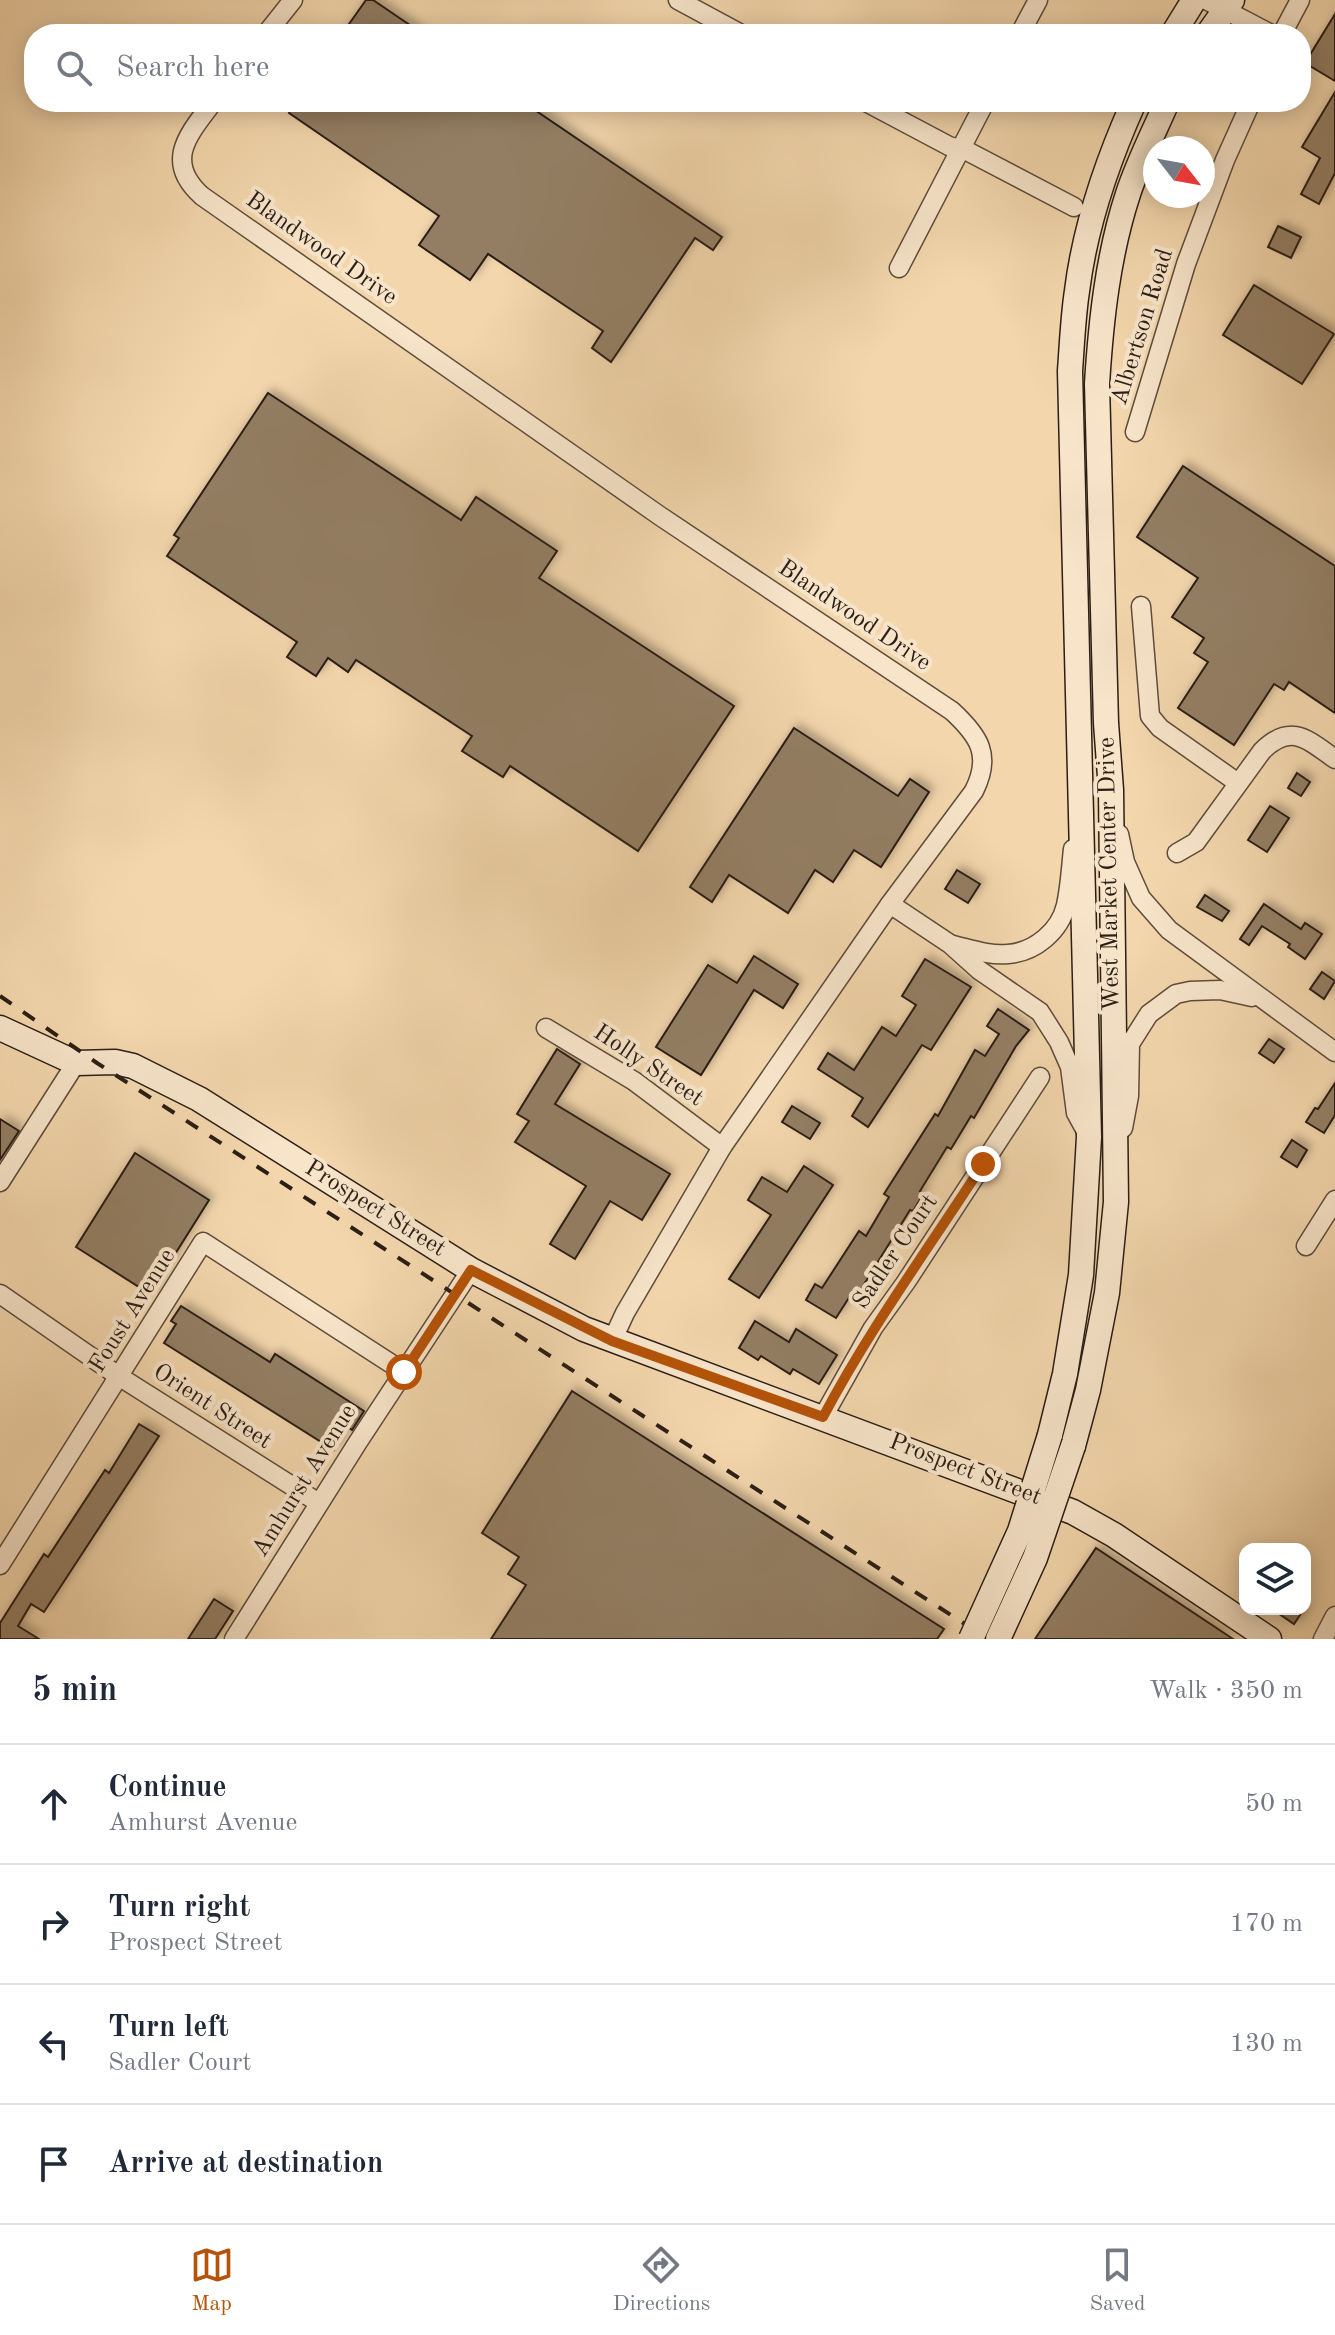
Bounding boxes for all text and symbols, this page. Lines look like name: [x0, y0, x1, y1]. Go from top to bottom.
search box: [24, 24, 1311, 112]
icon: search: [52, 46, 96, 90]
text: Search here: [116, 53, 270, 83]
north arrow: [1143, 136, 1215, 208]
street label: Blandwood Drive: [241, 188, 401, 310]
street label: Albertson Road: [1108, 246, 1178, 408]
street label: Blandwood Drive: [773, 556, 935, 676]
street label: West Market Center Drive: [1096, 737, 1124, 1011]
street label: Holly Street: [589, 1021, 707, 1111]
route end: [965, 1146, 1001, 1182]
street label: Prospect Street: [300, 1156, 450, 1262]
street label: Sadler Court: [849, 1190, 943, 1314]
street label: Foust Avenue: [85, 1245, 181, 1377]
route start: [386, 1354, 422, 1390]
street label: Orient Street: [149, 1360, 275, 1454]
street label: Amhurst Avenue: [248, 1400, 362, 1562]
street label: Prospect Street: [885, 1430, 1045, 1510]
map controls: [1239, 1543, 1311, 1615]
button: layers: [1239, 1543, 1311, 1615]
text: 5 min: [32, 1674, 117, 1708]
text: Walk · 350 m: [1149, 1678, 1303, 1704]
text: Continue: [108, 1773, 227, 1803]
icon: ahead: [32, 1782, 76, 1826]
text: 50 m: [1245, 1791, 1303, 1817]
text: Amhurst Avenue: [108, 1810, 297, 1836]
text: Turn right: [108, 1893, 250, 1923]
icon: right: [32, 1902, 76, 1946]
text: 170 m: [1230, 1911, 1303, 1937]
text: Prospect Street: [108, 1930, 283, 1956]
text: Turn left: [108, 2013, 229, 2043]
icon: left: [32, 2022, 76, 2066]
text: 130 m: [1230, 2031, 1303, 2057]
text: Sadler Court: [108, 2050, 251, 2076]
icon: arrive: [32, 2142, 76, 2186]
text: Arrive at destination: [108, 2149, 383, 2179]
tab: Map: [190, 2243, 234, 2318]
tab: Directions: [613, 2243, 710, 2318]
tab: Saved: [1089, 2243, 1145, 2318]

